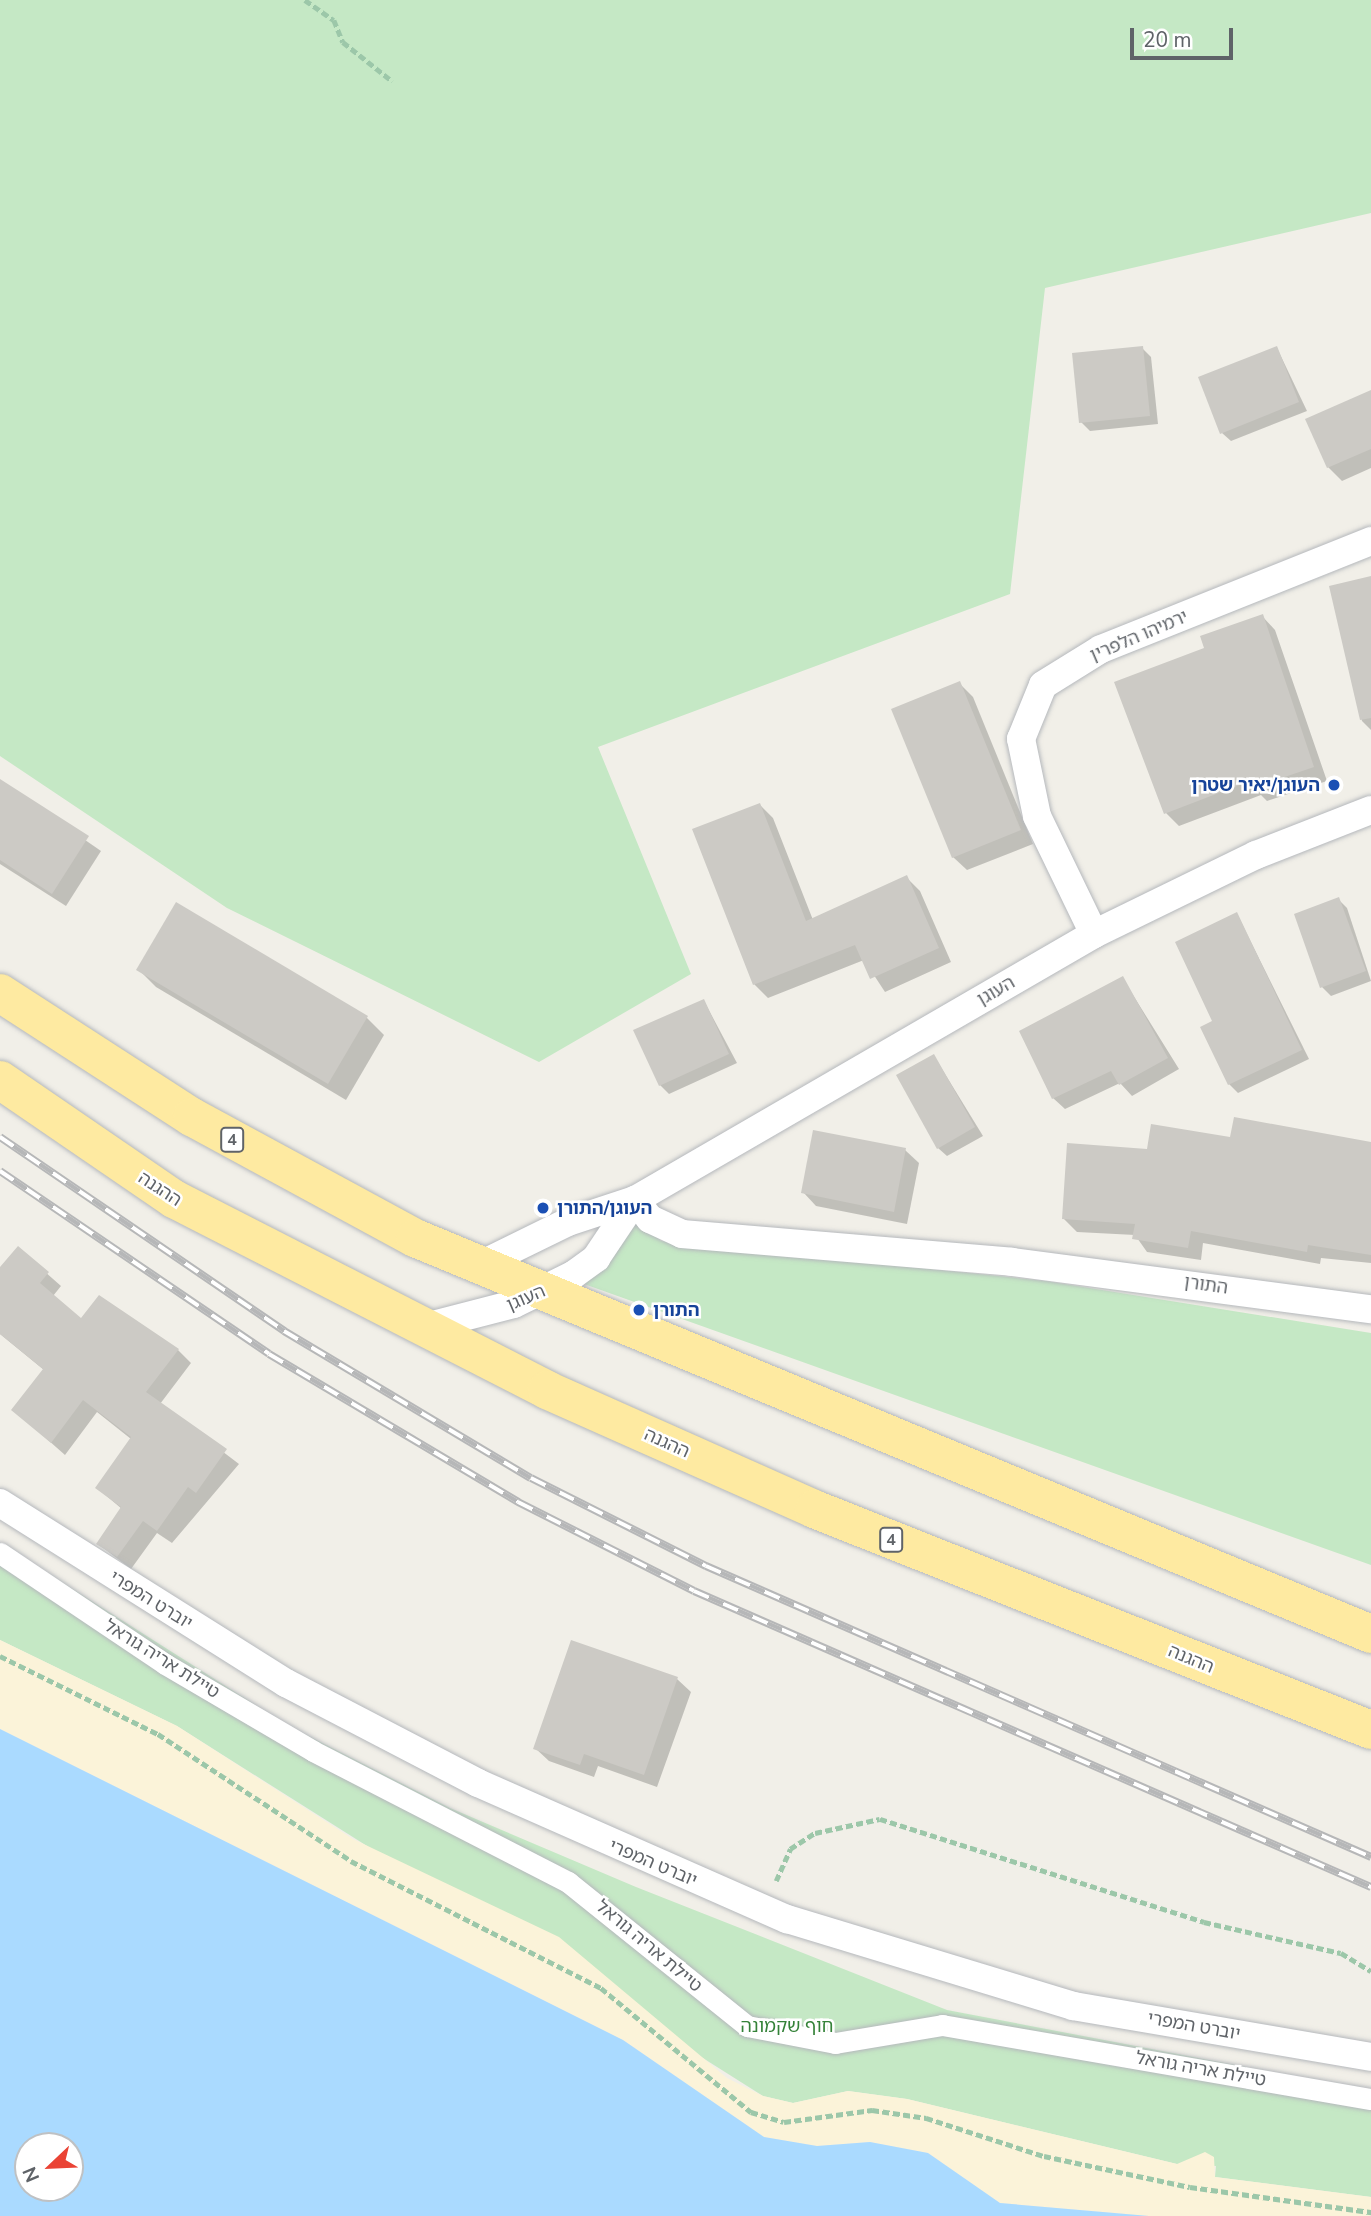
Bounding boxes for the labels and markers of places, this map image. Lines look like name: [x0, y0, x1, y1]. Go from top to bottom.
place label: העוגן/יאיר שטרן: [1191, 774, 1320, 796]
marker: העוגן/יאיר שטרן: [1326, 777, 1342, 793]
place label: העוגן/התורן: [557, 1197, 652, 1219]
marker: העוגן/התורן: [535, 1200, 551, 1216]
place label: התורן: [653, 1299, 700, 1321]
marker: התורן: [631, 1302, 647, 1318]

